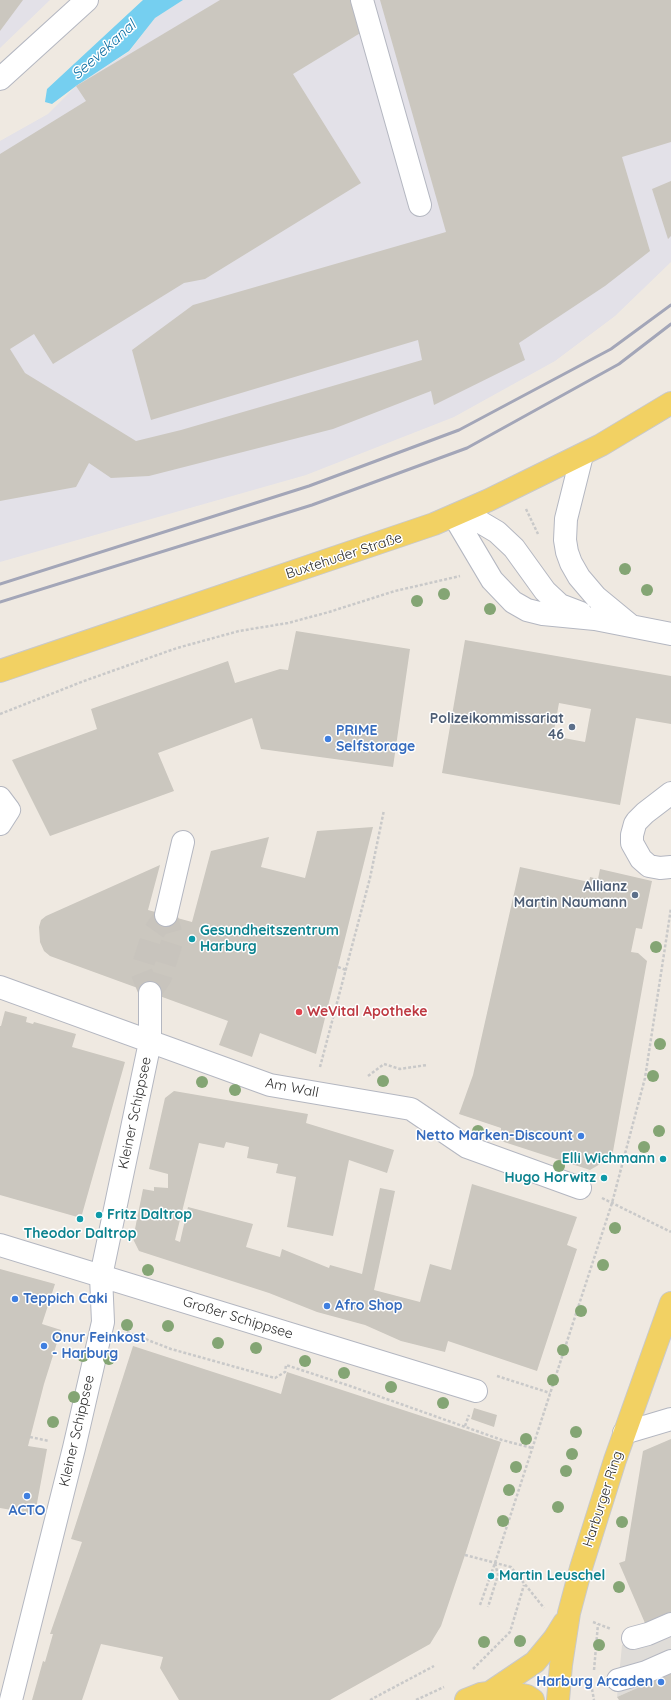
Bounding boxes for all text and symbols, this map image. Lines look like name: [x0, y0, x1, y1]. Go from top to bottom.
water label: Seevekanal: [68, 17, 140, 83]
street label: Buxtehuder Straße: [284, 529, 404, 583]
place label: Polizeikommissariat 46: [430, 711, 564, 744]
marker: Polizeikommissariat 46: [567, 722, 577, 732]
place label: PRIME Selfstorage: [336, 723, 415, 756]
marker: PRIME Selfstorage: [323, 734, 333, 744]
place label: Allianz Martin Naumann: [514, 879, 627, 912]
marker: Allianz Martin Naumann: [630, 890, 640, 900]
place label: Gesundheitszentrum Harburg: [200, 923, 339, 956]
marker: Gesundheitszentrum Harburg: [187, 934, 197, 944]
place label: WeVital Apotheke: [307, 1004, 428, 1020]
marker: WeVital Apotheke: [294, 1007, 304, 1017]
street label: Kleiner Schippsee: [115, 1055, 155, 1171]
street label: Am Wall: [264, 1075, 320, 1101]
place label: Netto Marken-Discount: [416, 1128, 573, 1144]
marker: Netto Marken-Discount: [576, 1131, 586, 1141]
place label: Elli Wichmann: [562, 1151, 655, 1167]
marker: Elli Wichmann: [658, 1154, 668, 1164]
place label: Hugo Horwitz: [504, 1170, 596, 1186]
marker: Hugo Horwitz: [599, 1173, 609, 1183]
place label: Fritz Daltrop: [107, 1207, 192, 1223]
marker: Fritz Daltrop: [94, 1210, 104, 1220]
marker: Theodor Daltrop: [75, 1214, 85, 1224]
place label: Theodor Daltrop: [23, 1226, 137, 1242]
place label: Teppich Caki: [23, 1291, 107, 1307]
street label: Großer Schippsee: [181, 1293, 295, 1343]
marker: Teppich Caki: [10, 1294, 20, 1304]
place label: Afro Shop: [335, 1298, 403, 1314]
marker: Afro Shop: [322, 1301, 332, 1311]
place label: Onur Feinkost - Harburg: [52, 1330, 146, 1362]
marker: Onur Feinkost - Harburg: [39, 1341, 49, 1351]
street label: Kleiner Schippsee: [56, 1374, 98, 1488]
street label: Harburger Ring: [580, 1449, 626, 1549]
marker: ACTO: [22, 1491, 32, 1501]
place label: ACTO: [9, 1503, 45, 1519]
place label: Martin Leuschel: [499, 1568, 605, 1584]
marker: Martin Leuschel: [486, 1571, 496, 1581]
place label: Harburg Arcaden: [536, 1674, 653, 1690]
marker: Harburg Arcaden: [656, 1677, 666, 1687]

